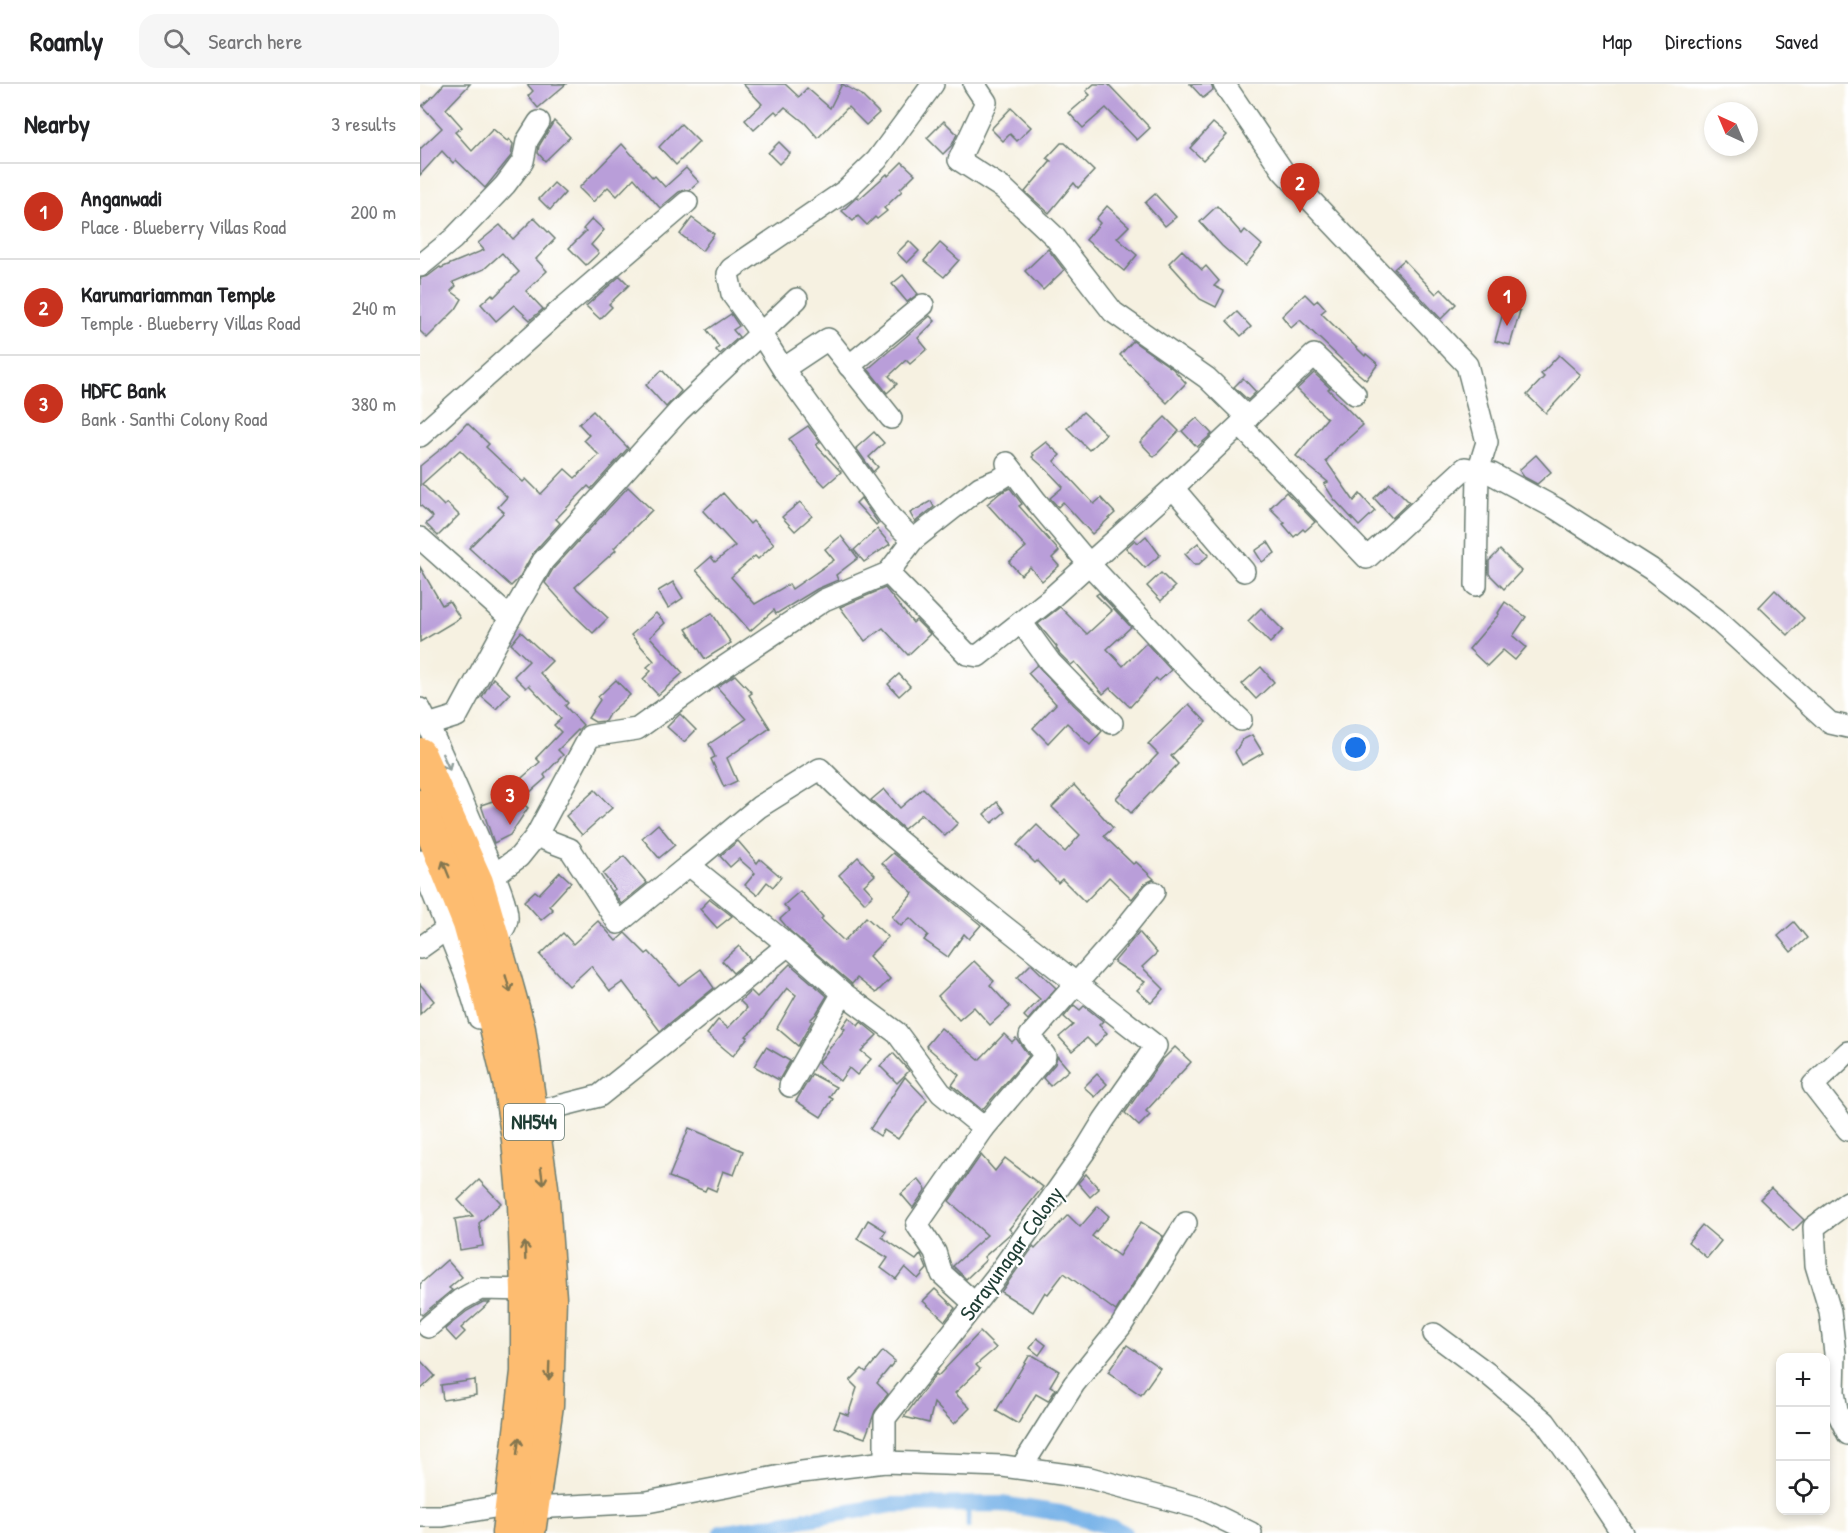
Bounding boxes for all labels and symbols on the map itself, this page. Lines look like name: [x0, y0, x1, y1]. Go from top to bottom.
north arrow: [1704, 102, 1758, 156]
pin: 2: [1280, 164, 1320, 213]
pin: 1: [1488, 276, 1526, 326]
your location: [1341, 733, 1370, 762]
one-way arrow: [440, 753, 452, 771]
pin: 3: [490, 776, 530, 825]
one-way arrow: [440, 860, 451, 879]
one-way arrow: [503, 974, 514, 993]
road number: NH544: [504, 1104, 564, 1140]
one-way arrow: [536, 1166, 547, 1185]
street label: Sarayunagar Colony: [952, 1180, 1070, 1326]
one-way arrow: [519, 1242, 530, 1262]
one-way arrow: [543, 1360, 554, 1380]
one-way arrow: [512, 1437, 523, 1456]

